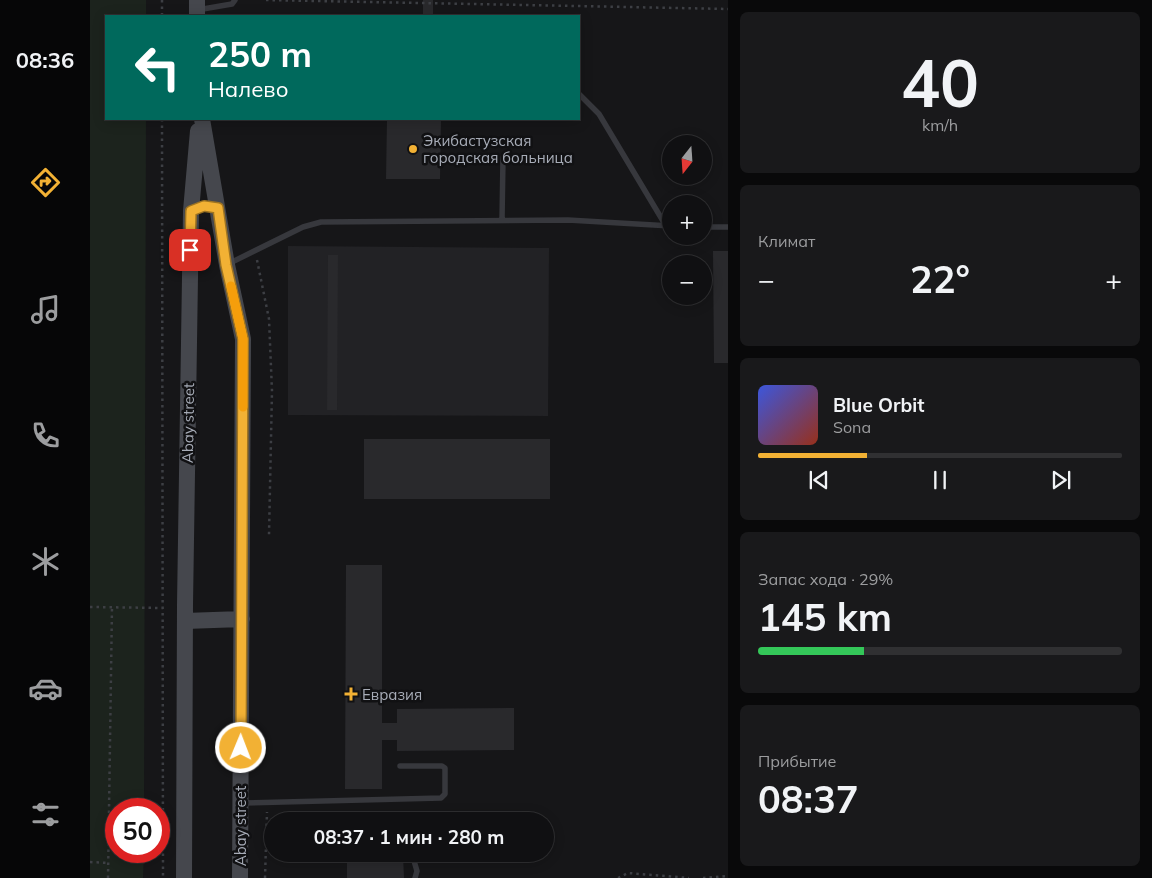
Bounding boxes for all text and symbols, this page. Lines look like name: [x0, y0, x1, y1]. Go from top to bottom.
text: 250 m: [208, 32, 312, 76]
icon: left: [125, 35, 190, 100]
text: 40: [901, 42, 979, 123]
text: 08:36: [16, 46, 74, 74]
text: Налево: [208, 75, 288, 103]
text: km/h: [922, 115, 958, 135]
place label: Экибастузская городская больница: [423, 131, 573, 167]
north arrow: [662, 135, 712, 185]
map controls: [662, 135, 712, 305]
marker: Экибастузская городская больница: [407, 143, 419, 155]
icon: directions: [28, 165, 63, 200]
button: +: [662, 195, 712, 245]
pin: [169, 229, 211, 271]
text: Климат: [758, 231, 815, 251]
icon: arrive: [176, 236, 204, 264]
button: −: [662, 255, 712, 305]
text: 22°: [910, 255, 970, 303]
text: −: [758, 262, 775, 297]
text: +: [1105, 262, 1122, 297]
icon: music: [28, 292, 63, 327]
street label: Abay street: [178, 383, 198, 463]
text: Blue Orbit: [833, 393, 924, 417]
text: Sona: [833, 417, 871, 437]
icon: phone: [28, 418, 63, 453]
icon: previous: [805, 466, 833, 494]
icon: pause: [926, 466, 954, 494]
icon: next: [1047, 466, 1075, 494]
icon: climate: [28, 544, 63, 579]
text: Запас хода · 29%: [758, 569, 893, 589]
text: 145 km: [758, 593, 892, 641]
icon: car: [28, 671, 63, 706]
place label: Евразия: [362, 685, 422, 704]
marker: Евразия: [344, 687, 358, 701]
position arrow: [214, 721, 266, 773]
text: Прибытие: [758, 751, 836, 771]
text: 08:37: [758, 775, 859, 823]
street label: Abay street: [231, 786, 250, 866]
icon: filters: [28, 797, 63, 832]
speed limit sign: 50: [105, 798, 170, 863]
text: 08:37 · 1 мин · 280 m: [314, 825, 504, 849]

